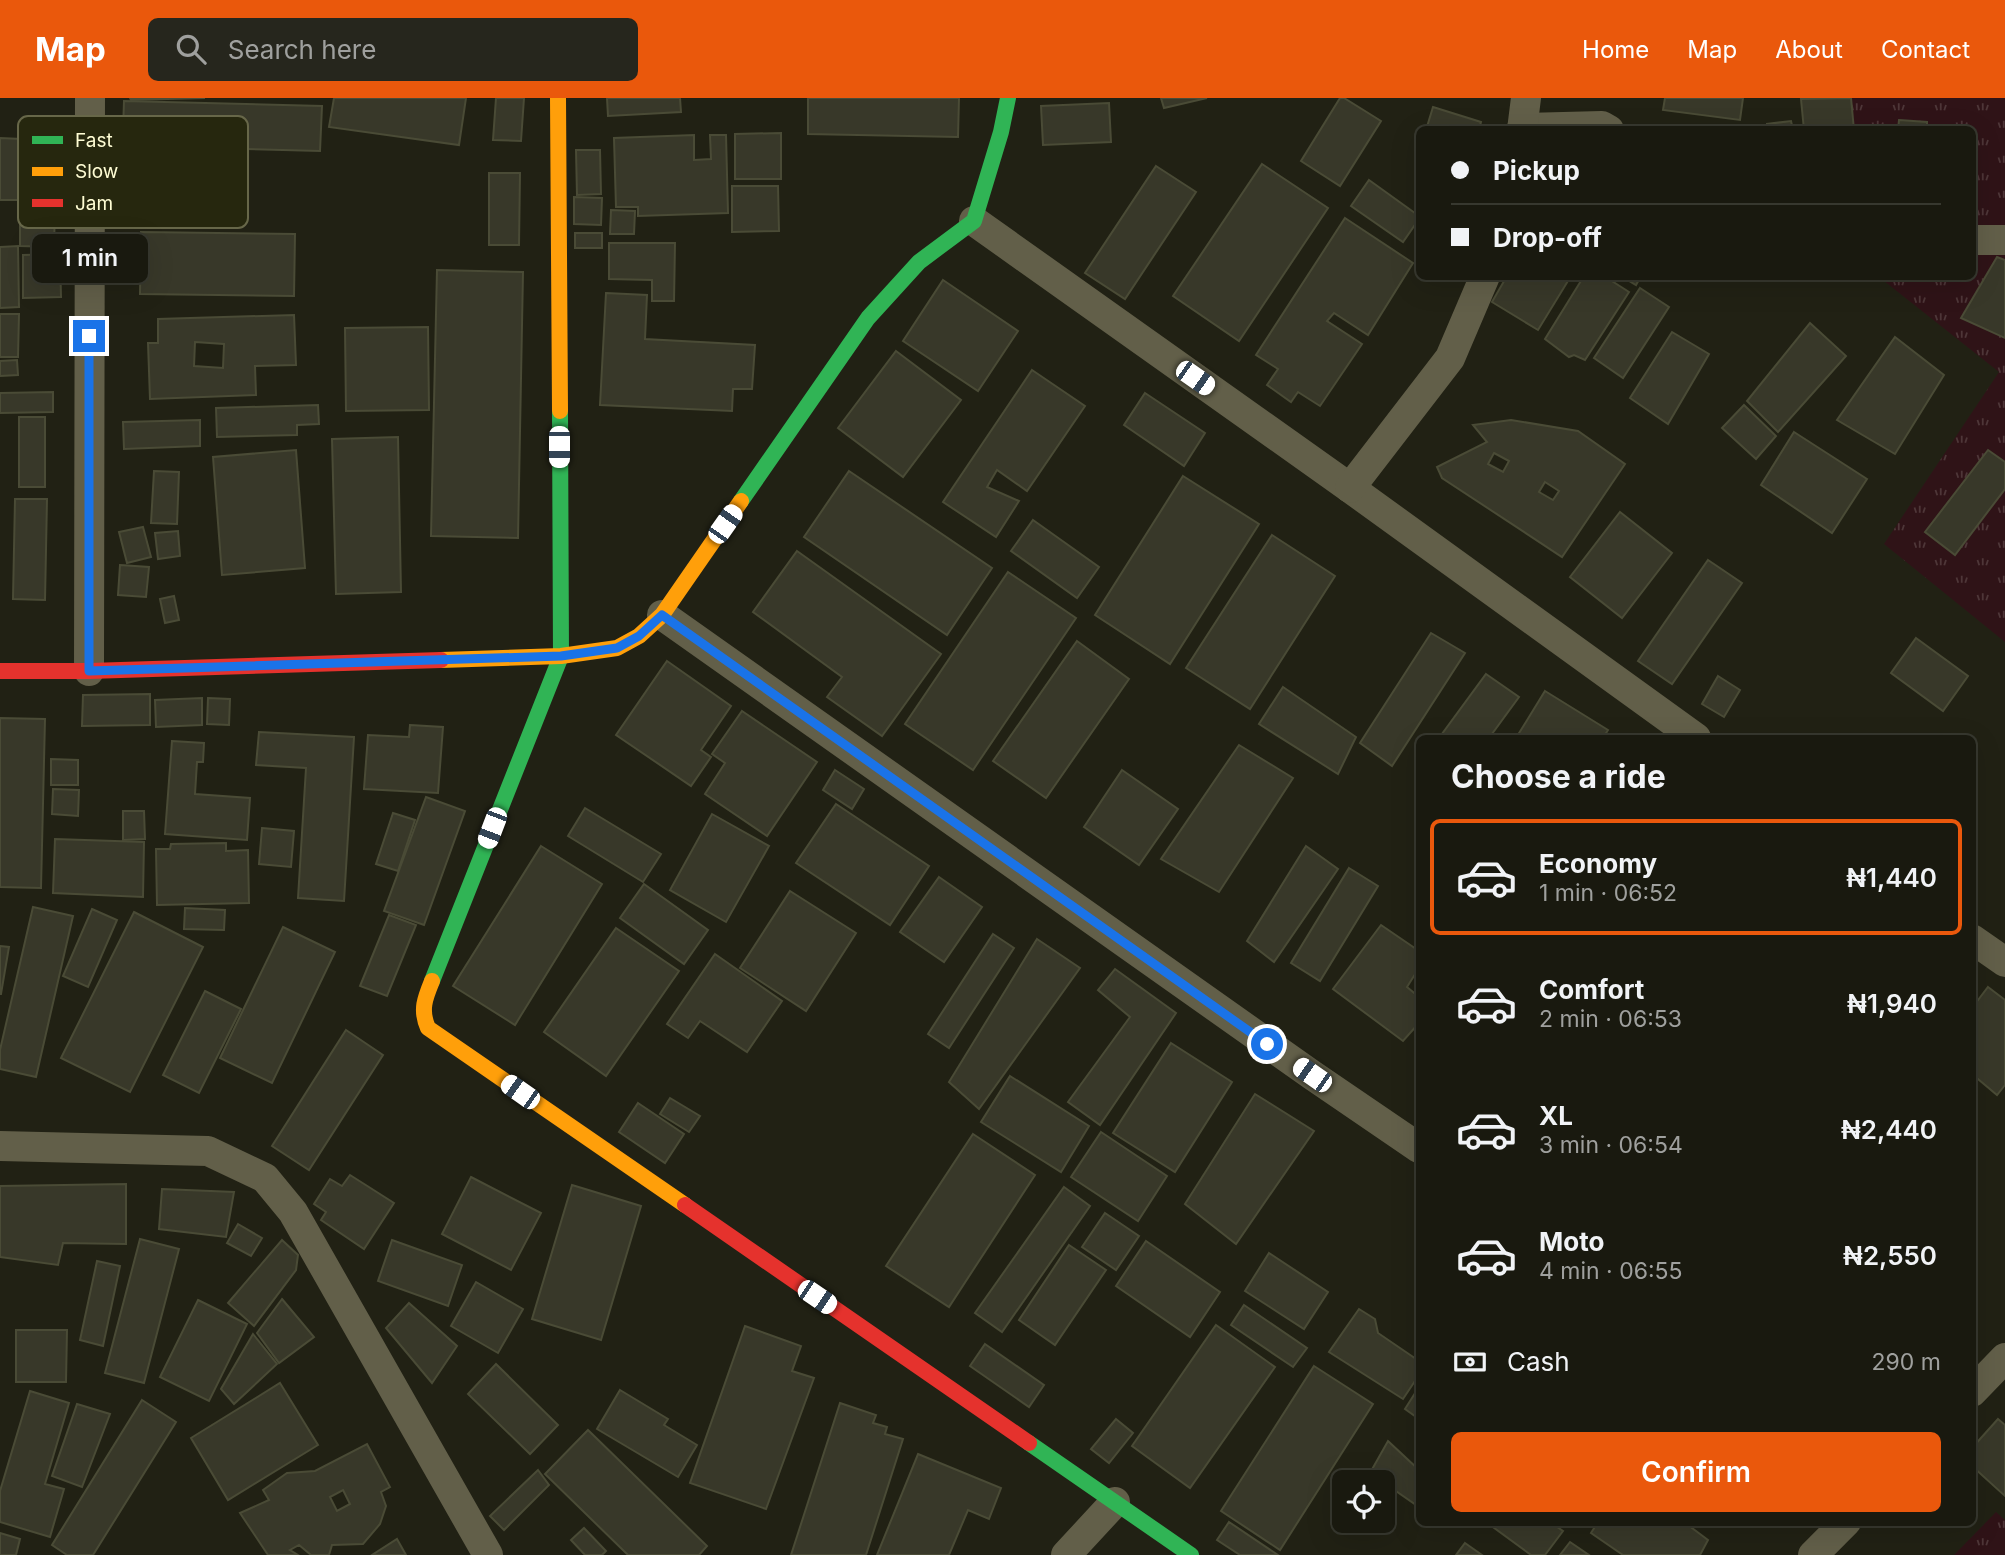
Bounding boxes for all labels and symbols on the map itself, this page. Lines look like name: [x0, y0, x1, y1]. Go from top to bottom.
legend: [18, 116, 248, 228]
text: Fast: [75, 129, 113, 152]
text: Slow: [75, 160, 118, 183]
text: Jam: [75, 192, 113, 215]
callout: 1 min: [31, 234, 147, 284]
route end: [73, 320, 105, 352]
car: [1172, 357, 1219, 399]
car: [549, 426, 570, 468]
car: [705, 501, 746, 547]
car: [475, 805, 510, 851]
route start: [1251, 1028, 1283, 1060]
car: [1289, 1054, 1336, 1096]
car: [497, 1071, 544, 1113]
car: [794, 1277, 841, 1317]

